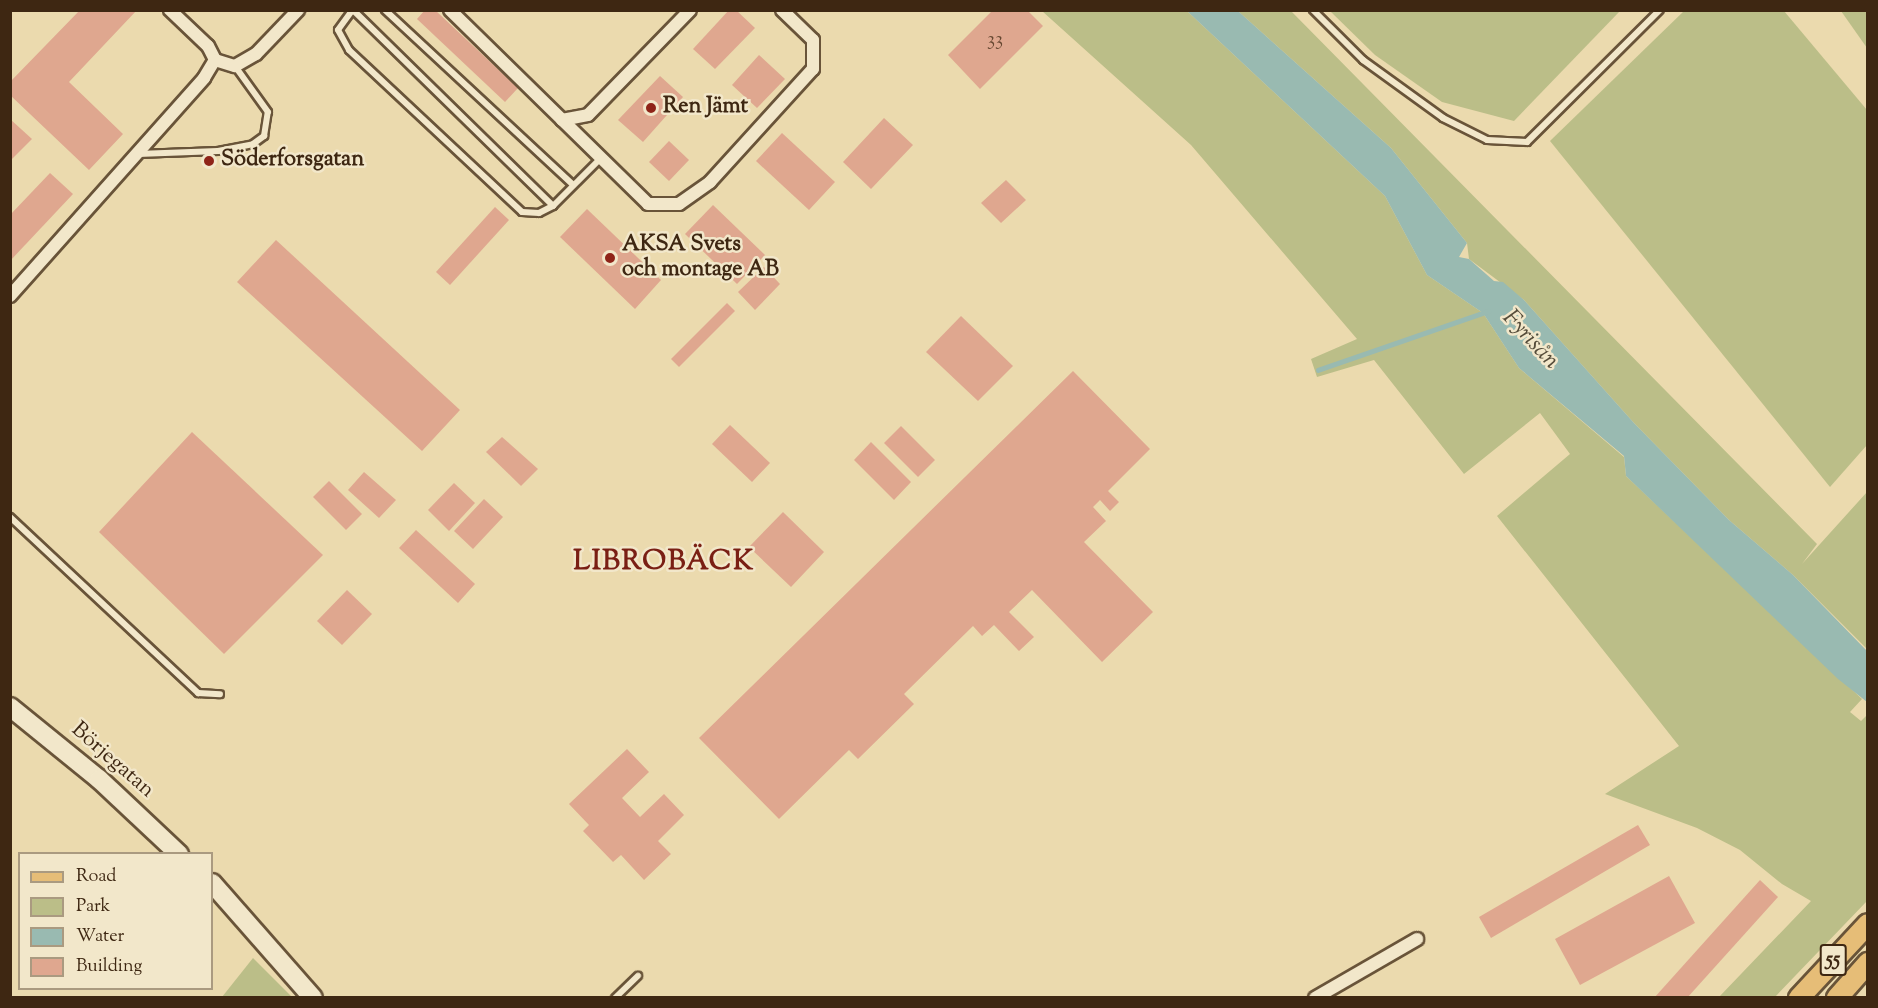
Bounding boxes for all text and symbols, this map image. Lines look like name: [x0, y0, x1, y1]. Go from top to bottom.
house number: 33: [987, 28, 1003, 52]
place label: Ren Jämt: [663, 95, 748, 121]
marker: Ren Jämt: [644, 101, 658, 115]
place label: Söderforsgatan: [221, 148, 364, 174]
marker: Söderforsgatan: [202, 154, 216, 168]
place label: AKSA Svets och montage AB: [622, 232, 779, 284]
marker: AKSA Svets och montage AB: [603, 251, 617, 265]
water label: Fyrisån: [1495, 304, 1565, 376]
district label: LIBROBÄCK: [573, 545, 755, 579]
street label: Börjegatan: [65, 718, 159, 804]
legend: [18, 852, 213, 990]
text: Road: [76, 864, 116, 890]
text: Park: [76, 894, 110, 920]
text: Water: [76, 924, 124, 950]
road number: 55: [1820, 942, 1846, 978]
text: Building: [76, 954, 142, 980]

